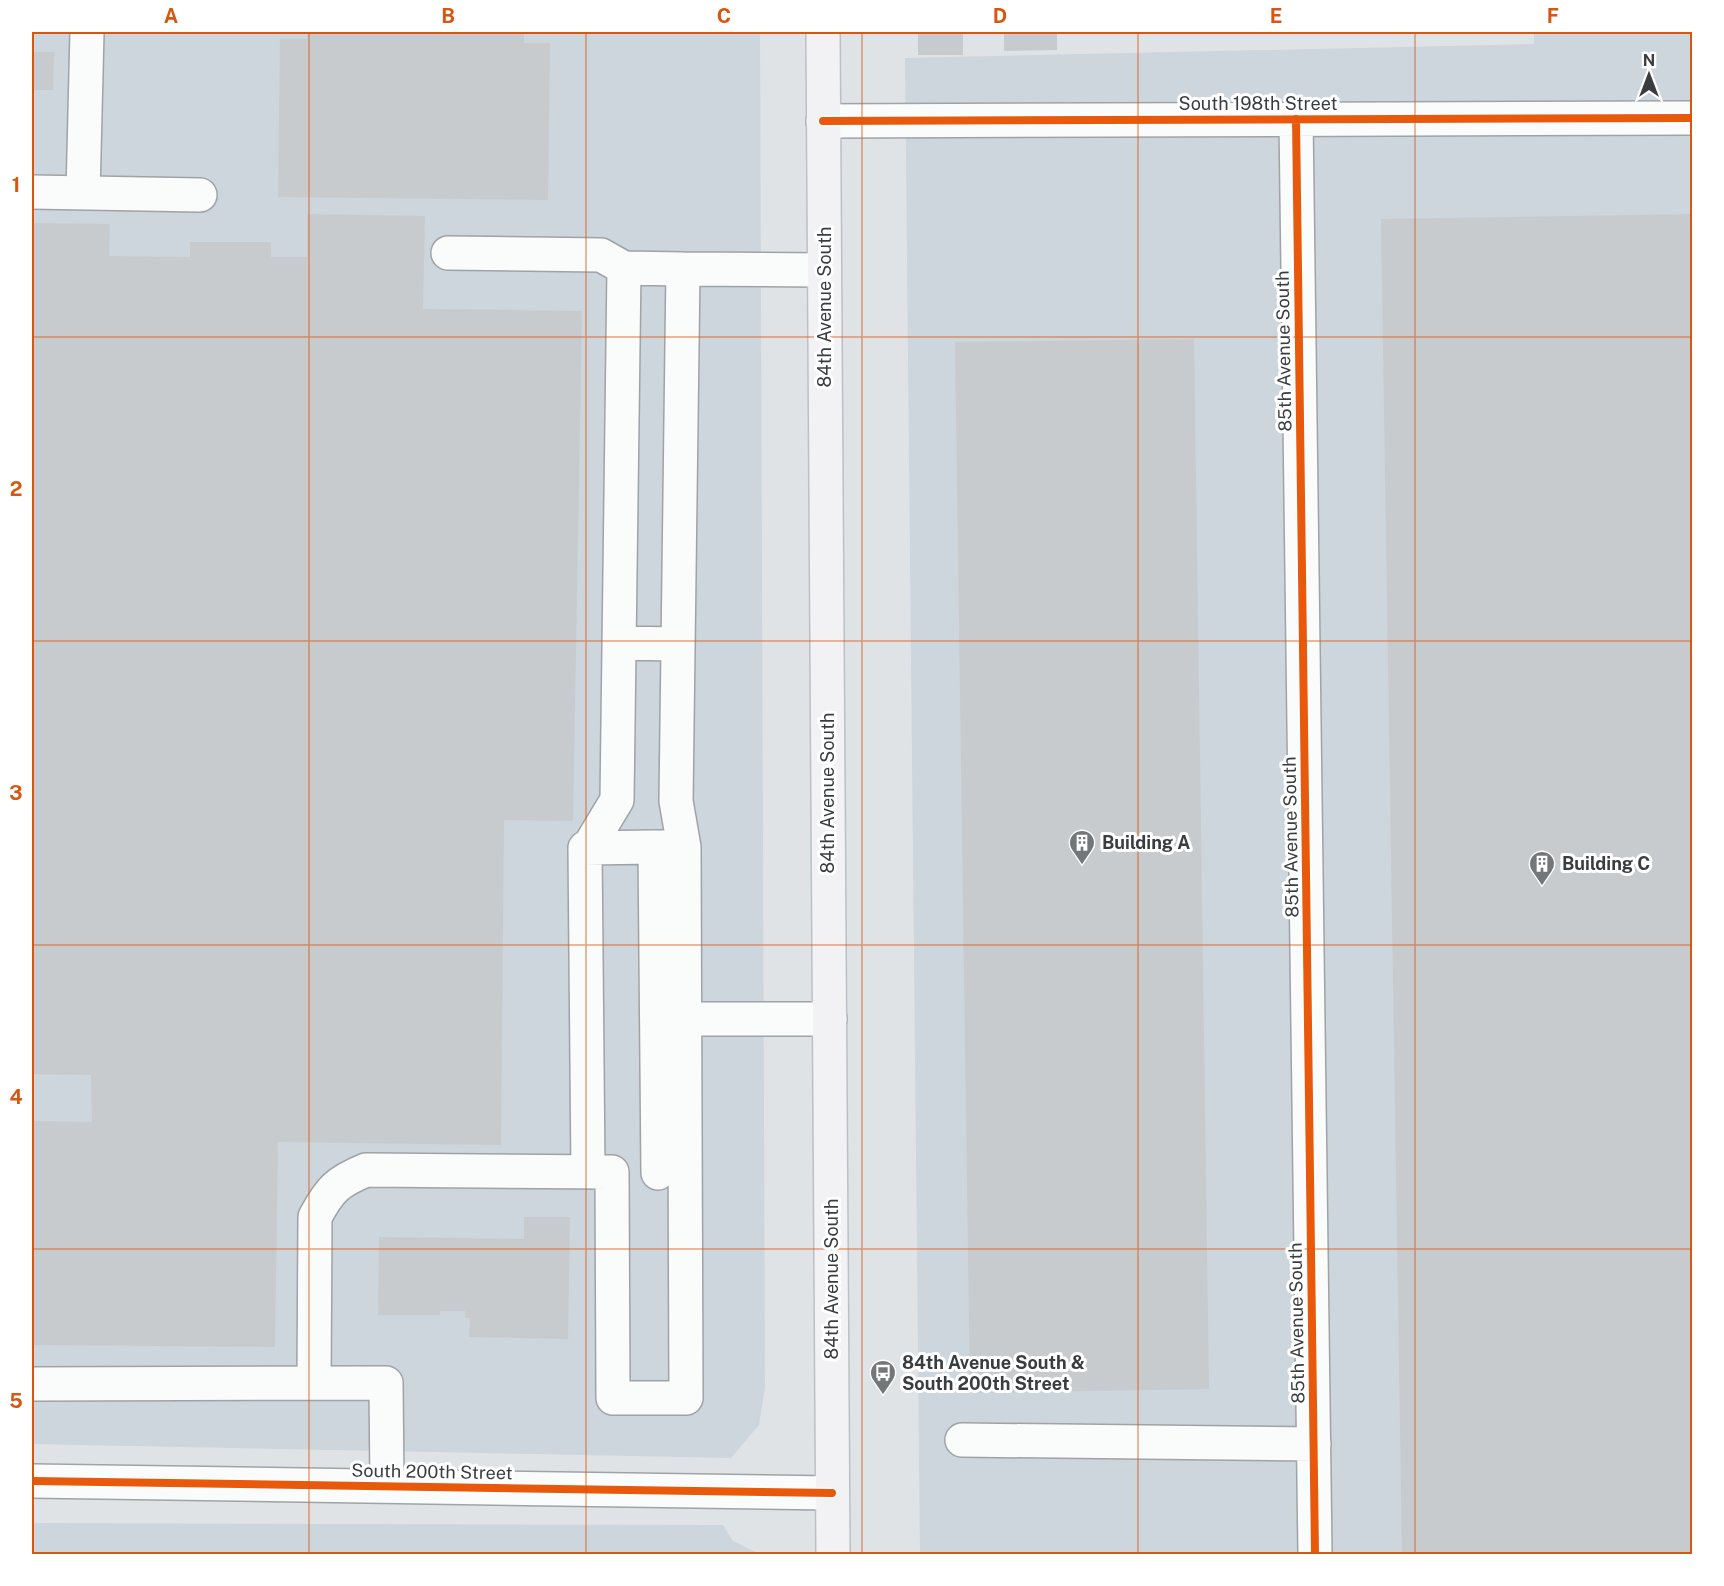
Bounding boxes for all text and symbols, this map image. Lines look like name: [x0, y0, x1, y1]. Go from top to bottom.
text: A: [164, 4, 178, 28]
text: B: [441, 4, 455, 28]
text: C: [717, 4, 731, 28]
text: D: [993, 4, 1007, 28]
text: E: [1270, 4, 1282, 28]
text: F: [1547, 4, 1559, 28]
north arrow: [1619, 45, 1679, 105]
text: N: [1643, 51, 1655, 70]
street label: South 198th Street: [1179, 93, 1337, 114]
text: 1: [12, 173, 20, 197]
street label: 84th Avenue South: [814, 227, 835, 387]
street label: 85th Avenue South: [1272, 270, 1295, 432]
text: 2: [10, 477, 22, 501]
street label: 84th Avenue South: [817, 713, 838, 873]
street label: 85th Avenue South: [1279, 756, 1302, 918]
text: 3: [9, 781, 23, 805]
building icon: Building A: [1067, 828, 1097, 866]
place label: Building A: [1102, 832, 1190, 853]
building icon: Building C: [1527, 849, 1557, 887]
place label: Building C: [1562, 853, 1650, 874]
text: 4: [9, 1085, 23, 1109]
street label: 84th Avenue South: [821, 1199, 842, 1359]
street label: 85th Avenue South: [1285, 1242, 1308, 1404]
place label: 84th Avenue South & South 200th Street: [902, 1352, 1085, 1394]
bus stop icon: 84th Avenue South & South 200th Street: [868, 1358, 898, 1396]
text: 5: [9, 1389, 23, 1413]
street label: South 200th Street: [351, 1460, 513, 1483]

